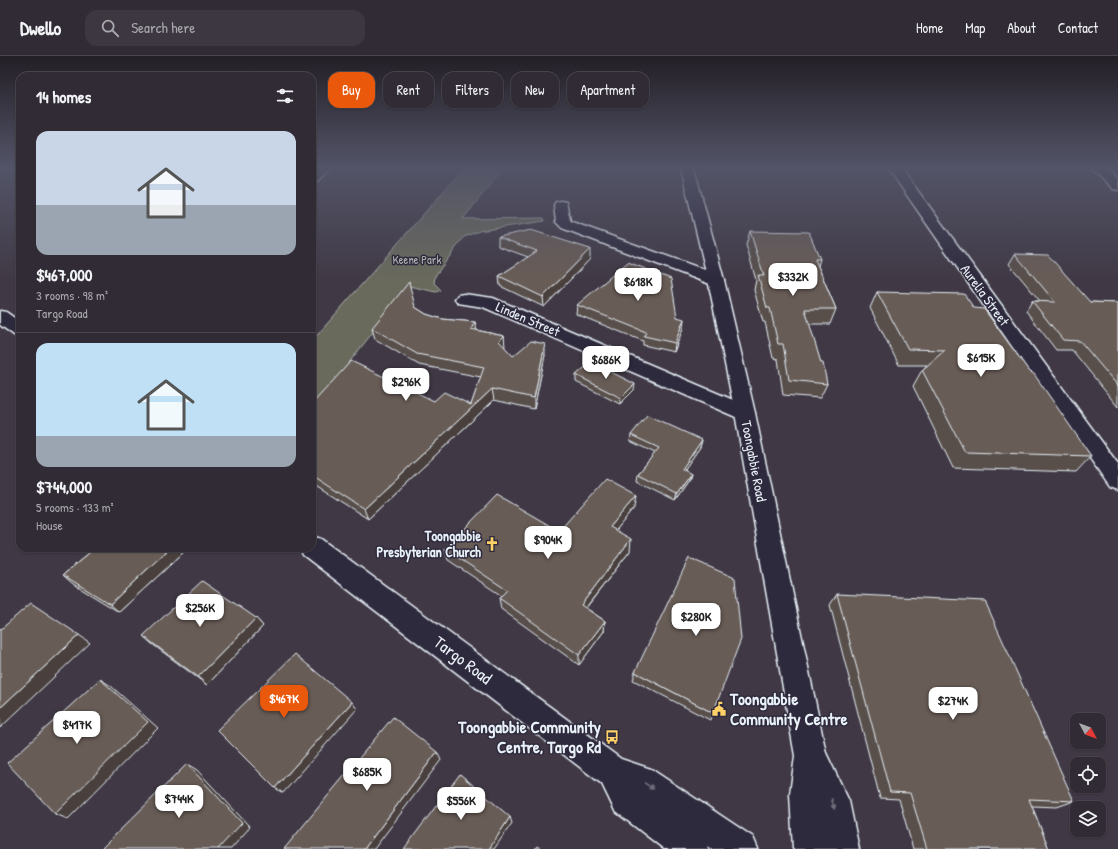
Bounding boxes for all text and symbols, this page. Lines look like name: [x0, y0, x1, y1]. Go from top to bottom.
search box: [85, 10, 365, 46]
text: Dwello: [20, 15, 61, 41]
icon: search: [99, 17, 121, 39]
text: Search here: [131, 17, 195, 38]
text: Home: [916, 18, 943, 37]
text: Map: [965, 18, 985, 37]
text: About: [1007, 18, 1036, 37]
text: Contact: [1058, 18, 1098, 37]
chip: Buy: [328, 72, 375, 108]
chip: Rent: [383, 72, 434, 108]
chip: Filters: [442, 72, 503, 108]
chip: New: [511, 72, 559, 108]
chip: Apartment: [567, 72, 649, 108]
text: 14 homes: [36, 85, 91, 108]
icon: filters: [274, 85, 296, 107]
icon: home: [130, 157, 202, 229]
park label: Keene Park: [393, 251, 441, 268]
street label: Aurelia Street: [957, 260, 1014, 329]
text: $467,000: [36, 263, 92, 286]
pin: $332K: [765, 263, 821, 297]
text: $332K: [777, 267, 809, 285]
pin: $618K: [610, 268, 666, 302]
text: $618K: [624, 272, 652, 290]
text: 3 rooms · 98 m²: [36, 286, 108, 304]
street label: Linden Street: [493, 297, 563, 341]
text: Targo Road: [36, 304, 88, 322]
pin: $615K: [953, 344, 1009, 378]
pin: $686K: [578, 346, 634, 380]
text: $615K: [967, 348, 995, 366]
text: $686K: [591, 350, 621, 368]
pin: $296K: [378, 368, 434, 402]
icon: home: [130, 369, 202, 441]
text: $296K: [391, 372, 421, 390]
street label: Toongabbie Road: [736, 419, 772, 504]
text: $744,000: [36, 475, 92, 498]
text: 5 rooms · 133 m²: [36, 498, 114, 516]
text: House: [36, 516, 63, 534]
place label: Toongabbie Presbyterian Church: [376, 526, 481, 563]
pin: $904K: [520, 526, 576, 560]
text: $904K: [534, 530, 562, 548]
church icon: Toongabbie Presbyterian Church: [484, 536, 500, 552]
pin: $256K: [172, 594, 228, 628]
text: $256K: [185, 598, 215, 616]
pin: $280K: [668, 603, 724, 637]
text: $280K: [681, 607, 711, 625]
street label: Targo Road: [429, 630, 497, 689]
pin: $467K: [256, 685, 312, 719]
place label: Toongabbie Community Centre: [729, 687, 848, 731]
pin: $274K: [925, 687, 981, 721]
text: $467K: [269, 689, 299, 707]
text: $274K: [938, 691, 968, 709]
public building icon: Toongabbie Community Centre: [711, 701, 727, 717]
pin: $417K: [49, 711, 105, 745]
north arrow: [1070, 713, 1106, 749]
map controls: [1070, 713, 1106, 837]
text: $417K: [62, 715, 92, 733]
place label: Toongabbie Community Centre, Targo Rd: [457, 715, 602, 759]
bus stop icon: Toongabbie Community Centre, Targo Rd: [604, 729, 620, 745]
button: locate: [1070, 757, 1106, 793]
pin: $685K: [339, 758, 395, 792]
text: $685K: [352, 762, 382, 780]
one-way arrow: [644, 782, 655, 790]
pin: $744K: [151, 785, 207, 819]
pin: $556K: [433, 787, 489, 821]
text: $744K: [164, 789, 194, 807]
text: $556K: [446, 791, 476, 809]
one-way arrow: [830, 799, 836, 811]
button: layers: [1070, 801, 1106, 837]

